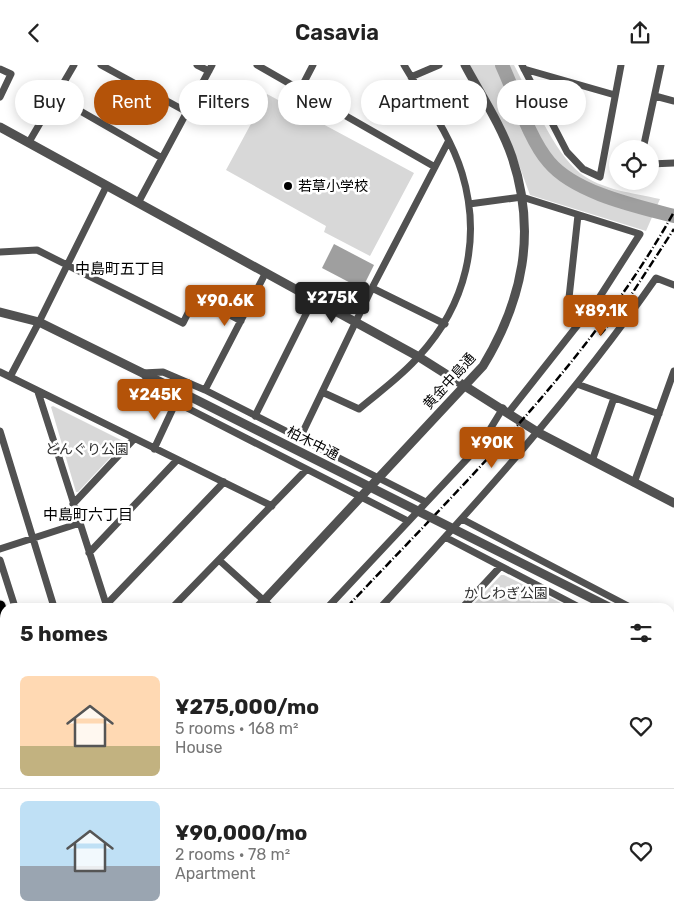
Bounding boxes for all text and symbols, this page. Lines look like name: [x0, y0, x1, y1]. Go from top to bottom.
icon: back: [20, 19, 48, 47]
text: Casavia: [295, 19, 379, 46]
icon: share: [626, 19, 654, 47]
chip: Buy: [15, 80, 84, 125]
chip: Rent: [94, 80, 169, 125]
chip: Filters: [179, 80, 268, 125]
chip: New: [278, 80, 351, 125]
chip: Apartment: [361, 80, 487, 125]
chip: House: [497, 80, 586, 125]
map controls: [609, 140, 659, 190]
button: locate: [609, 140, 659, 190]
place label: 若草小学校: [298, 178, 368, 195]
marker: 若草小学校: [282, 180, 294, 192]
district label: 中島町五丁目: [75, 260, 165, 278]
pin: ¥275K: [297, 281, 367, 324]
pin: ¥90.6K: [184, 285, 266, 327]
text: ¥275K: [306, 288, 358, 307]
text: ¥90.6K: [196, 291, 254, 310]
pin: ¥89.1K: [560, 295, 642, 337]
text: ¥89.1K: [574, 301, 628, 320]
street label: 黄金中島通: [420, 350, 479, 413]
pin: ¥245K: [120, 379, 190, 421]
text: ¥245K: [128, 385, 182, 404]
street label: 柏木中通: [284, 423, 342, 464]
pin: ¥90K: [462, 427, 522, 469]
text: ¥90K: [471, 433, 513, 452]
park label: どんぐり公園: [45, 441, 129, 458]
district label: 中島町六丁目: [43, 506, 133, 524]
park label: かしわぎ公園: [464, 585, 548, 602]
icon: filters: [627, 619, 655, 647]
text: 5 homes: [20, 621, 108, 646]
text: ¥275,000/mo: [175, 694, 319, 719]
icon: home: [60, 696, 120, 756]
icon: heart: [627, 712, 655, 740]
text: 5 rooms · 168 m²: [175, 719, 299, 738]
text: House: [175, 738, 222, 757]
text: ¥90,000/mo: [175, 820, 307, 845]
icon: home: [60, 821, 120, 881]
icon: heart: [627, 837, 655, 865]
text: 2 rooms · 78 m²: [175, 845, 290, 864]
text: Apartment: [175, 864, 255, 883]

